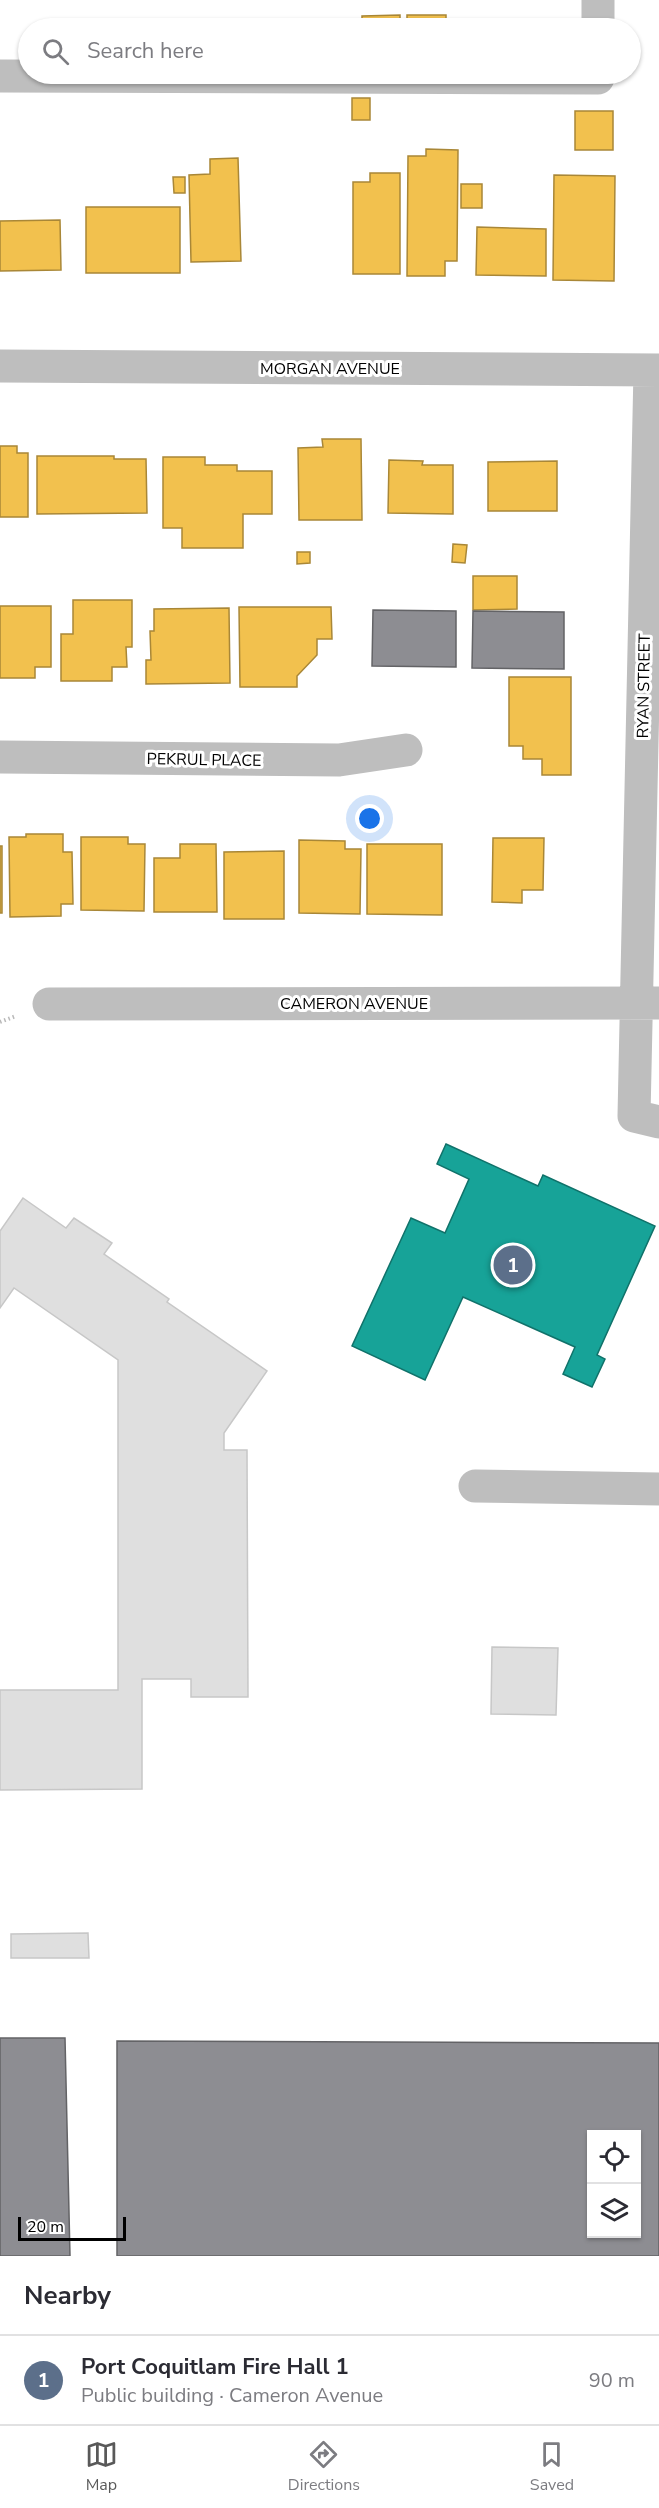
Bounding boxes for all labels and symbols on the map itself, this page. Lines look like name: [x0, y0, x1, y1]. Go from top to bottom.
street label: MORGAN AVENUE: [260, 358, 400, 380]
street label: RYAN STREET: [632, 633, 656, 739]
street label: PEKRUL PLACE: [146, 748, 262, 772]
your location: [355, 804, 384, 833]
street label: CAMERON AVENUE: [280, 993, 428, 1015]
pin: 1: [494, 1242, 532, 1288]
scale bar: [18, 2214, 126, 2242]

